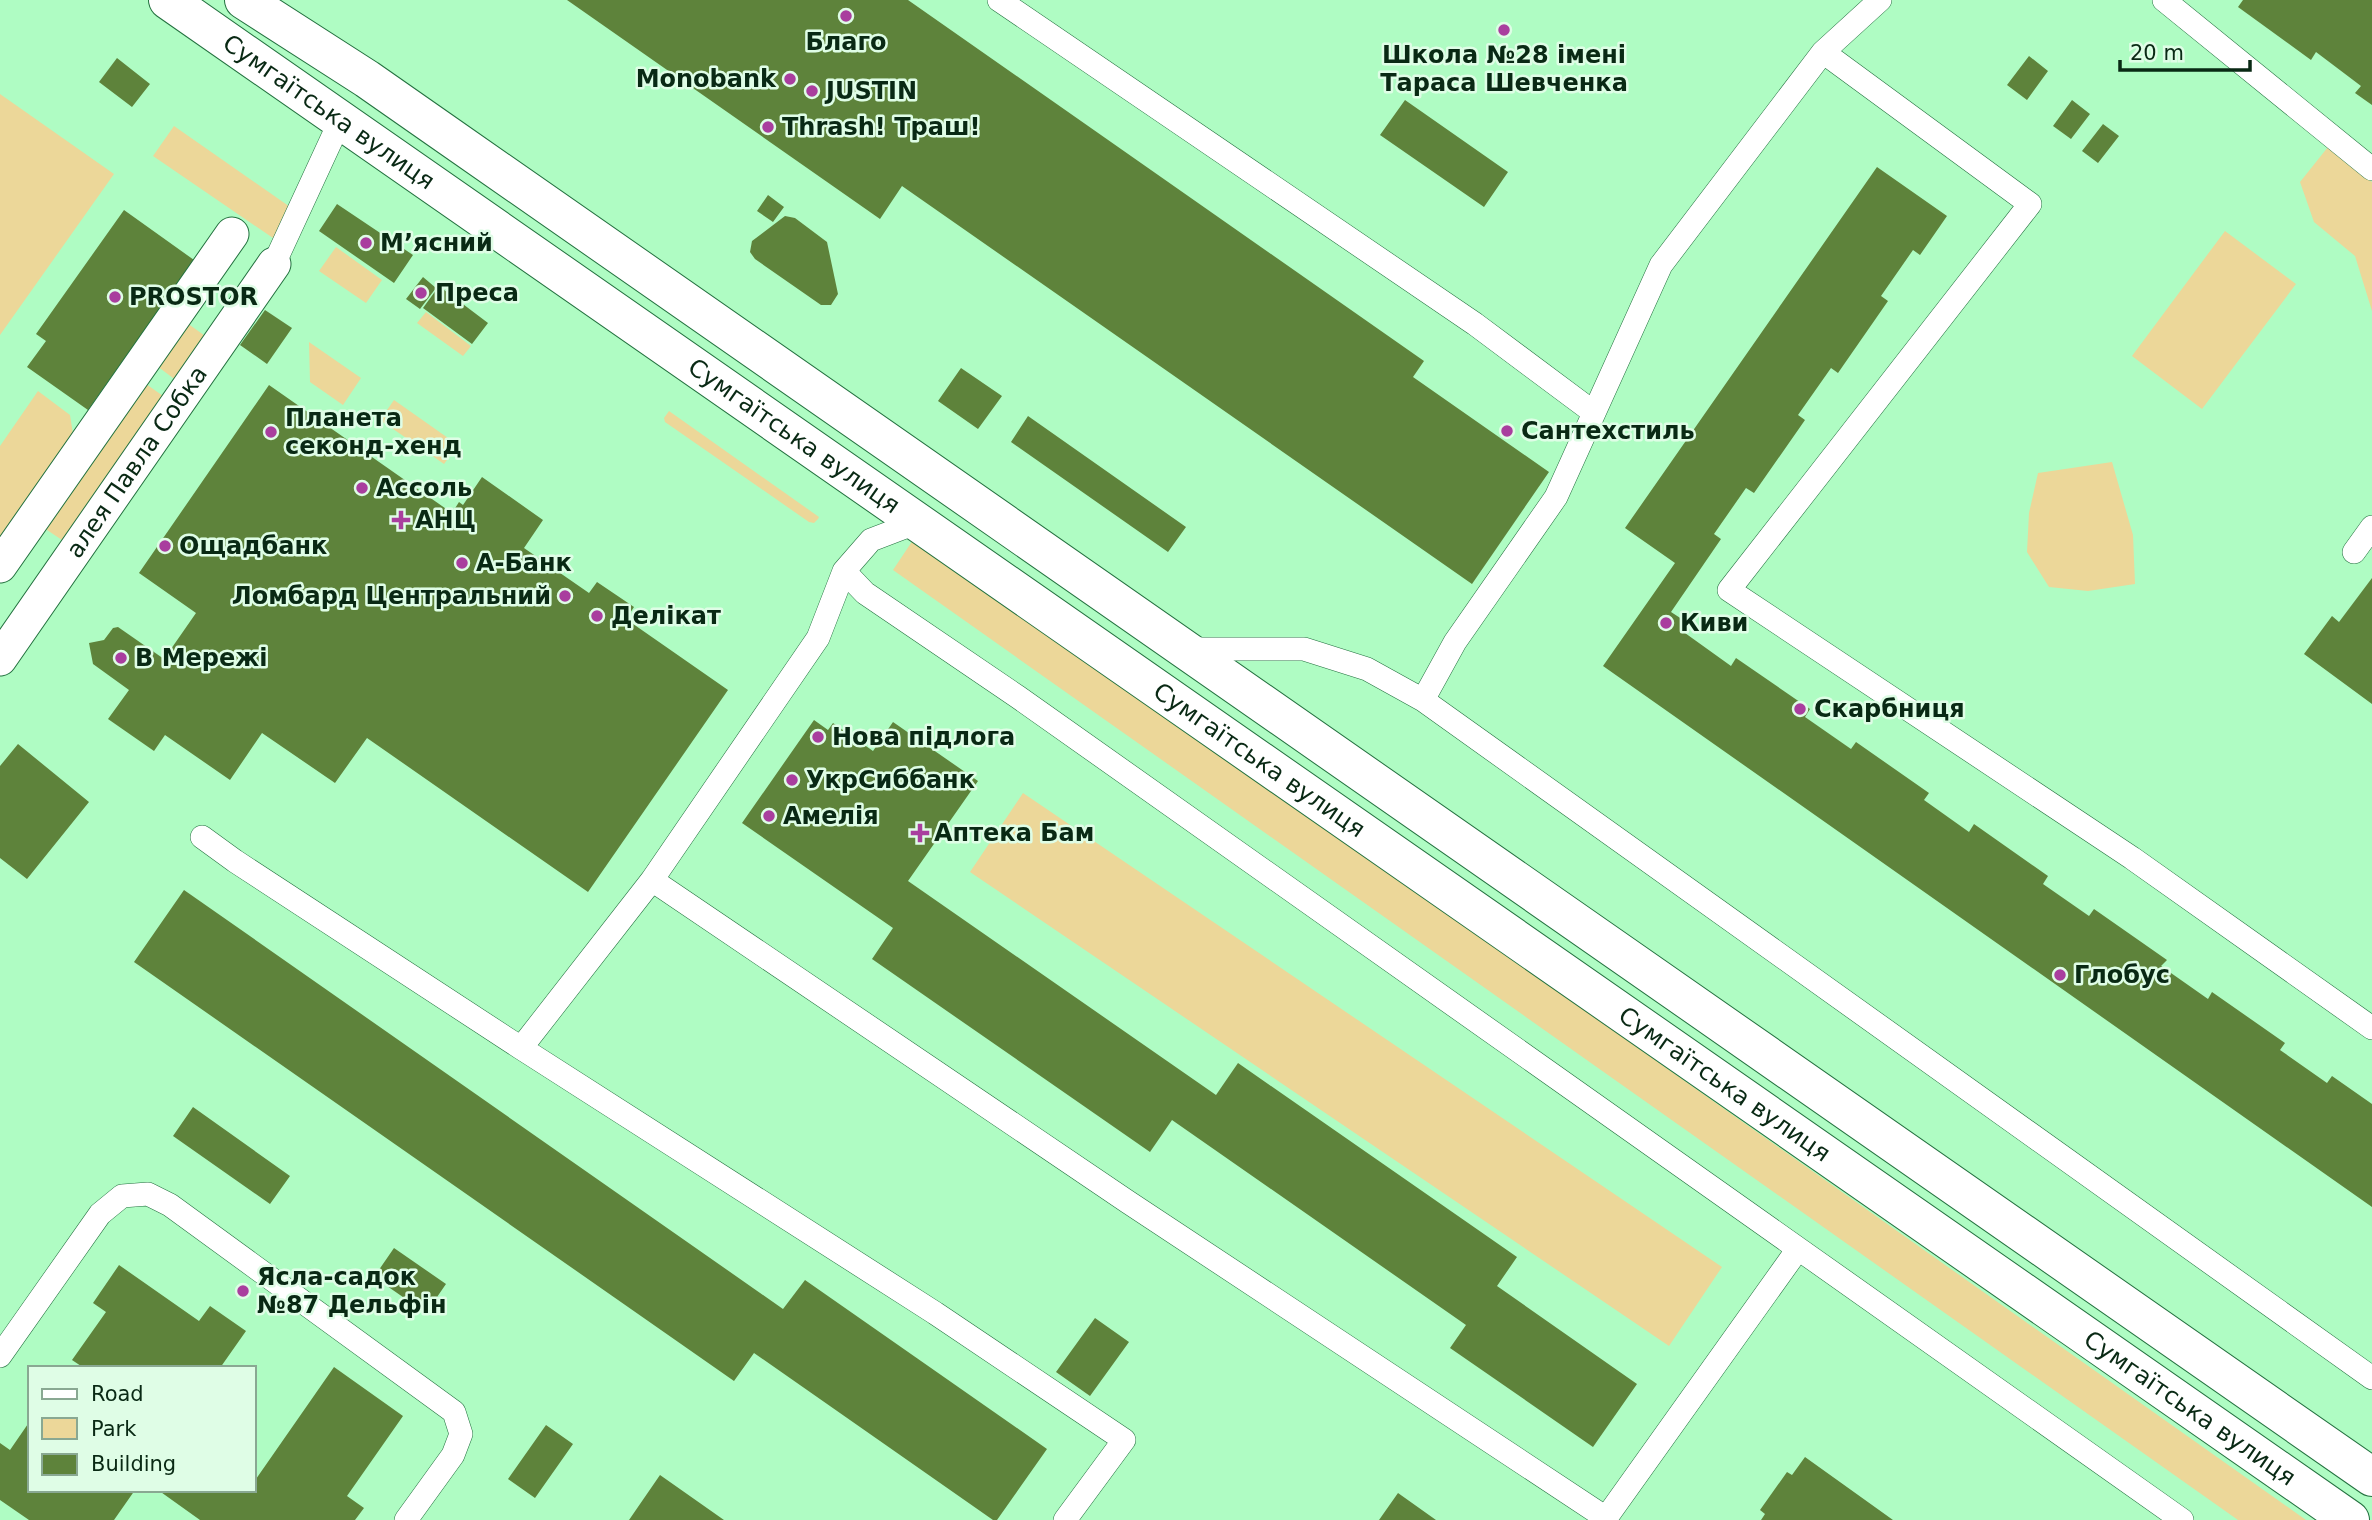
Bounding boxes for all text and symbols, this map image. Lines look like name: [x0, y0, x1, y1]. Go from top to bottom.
marker: Благо: [838, 8, 854, 24]
marker: Школа №28 імені Тараса Шевченка: [1496, 22, 1512, 38]
place label: Благо: [805, 28, 887, 56]
scale bar: [2120, 28, 2250, 72]
street label: Сумгаїтська вулиця: [218, 29, 440, 195]
place label: Школа №28 імені Тараса Шевченка: [1380, 41, 1628, 97]
text: 20 m: [2130, 41, 2184, 65]
place label: Monobank: [636, 65, 777, 93]
marker: Monobank: [782, 71, 798, 87]
place label: JUSTIN: [824, 77, 917, 105]
marker: JUSTIN: [804, 83, 820, 99]
place label: Thrash! Траш!: [782, 113, 980, 141]
marker: Thrash! Траш!: [760, 119, 776, 135]
place label: М’ясний: [380, 229, 493, 257]
marker: М’ясний: [358, 235, 374, 251]
place label: Преса: [435, 279, 519, 307]
place label: PROSTOR: [129, 283, 258, 311]
marker: Преса: [413, 285, 429, 301]
marker: PROSTOR: [107, 289, 123, 305]
street label: Сумгаїтська вулиця: [683, 353, 905, 519]
street label: алея Павла Собка: [61, 361, 213, 563]
place label: Планета секонд-хенд: [285, 404, 462, 460]
place label: Сантехстиль: [1521, 417, 1695, 445]
marker: Сантехстиль: [1499, 423, 1515, 439]
marker: Планета секонд-хенд: [263, 424, 279, 440]
place label: Ассоль: [376, 474, 472, 502]
marker: Ассоль: [354, 480, 370, 496]
place label: АНЦ: [415, 506, 476, 534]
marker: АНЦ: [393, 512, 409, 528]
place label: Ощадбанк: [179, 532, 327, 560]
marker: Ощадбанк: [157, 538, 173, 554]
place label: А-Банк: [476, 549, 572, 577]
marker: А-Банк: [454, 555, 470, 571]
place label: Ломбард Центральний: [232, 582, 551, 610]
marker: Ломбард Центральний: [557, 588, 573, 604]
place label: Делікат: [611, 602, 721, 630]
marker: Делікат: [589, 608, 605, 624]
place label: Киви: [1680, 609, 1748, 637]
marker: Киви: [1658, 615, 1674, 631]
place label: В Мережі: [135, 644, 267, 672]
marker: В Мережі: [113, 650, 129, 666]
street label: Сумгаїтська вулиця: [1148, 677, 1370, 844]
place label: Скарбниця: [1814, 695, 1965, 723]
marker: Скарбниця: [1792, 701, 1808, 717]
place label: Нова підлога: [832, 723, 1015, 751]
marker: Нова підлога: [810, 729, 826, 745]
place label: УкрСиббанк: [806, 766, 975, 794]
marker: УкрСиббанк: [784, 772, 800, 788]
place label: Амелія: [783, 802, 879, 830]
marker: Амелія: [761, 808, 777, 824]
place label: Аптека Бам: [934, 819, 1094, 847]
marker: Аптека Бам: [912, 825, 928, 841]
place label: Глобус: [2074, 961, 2170, 989]
marker: Глобус: [2052, 967, 2068, 983]
street label: Сумгаїтська вулиця: [1613, 1001, 1836, 1168]
place label: Ясла-садок №87 Дельфін: [257, 1263, 447, 1319]
marker: Ясла-садок №87 Дельфін: [235, 1283, 251, 1299]
street label: Сумгаїтська вулиця: [2079, 1325, 2301, 1492]
legend: [28, 1366, 256, 1492]
text: Road: [91, 1382, 144, 1406]
text: Park: [91, 1417, 137, 1441]
text: Building: [91, 1452, 176, 1476]

